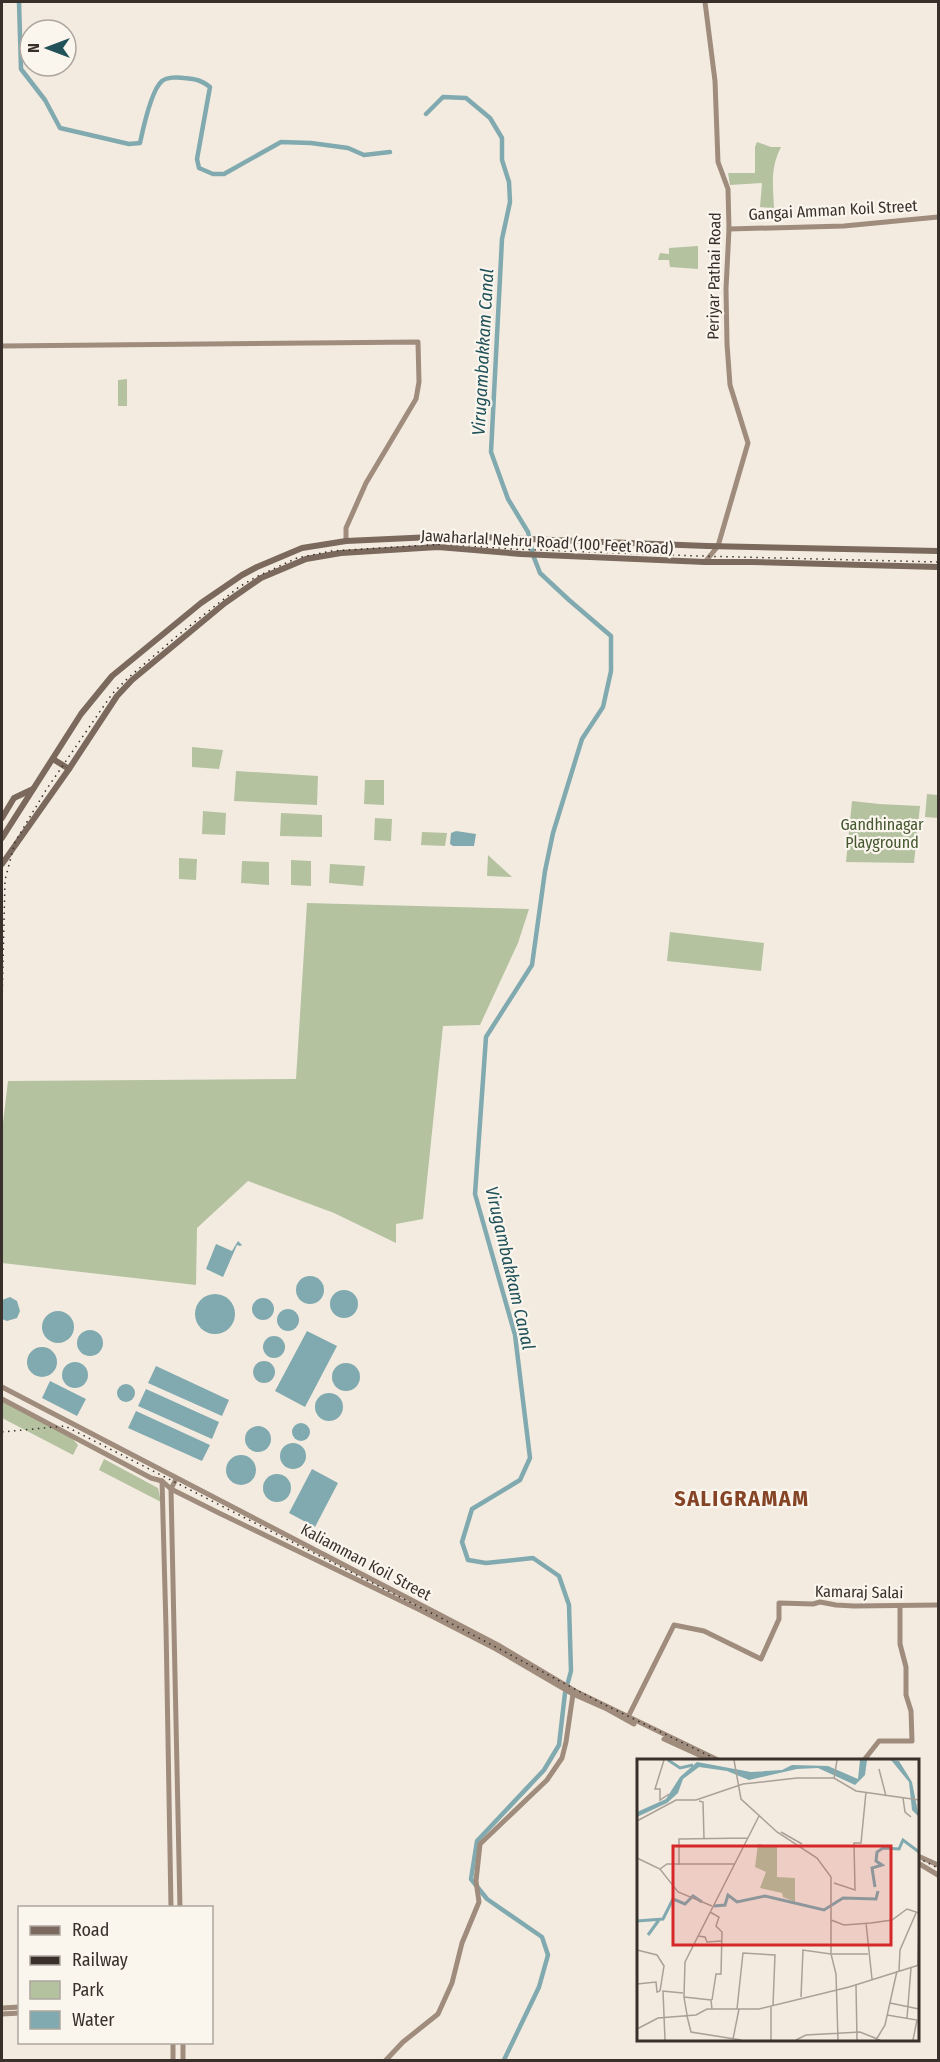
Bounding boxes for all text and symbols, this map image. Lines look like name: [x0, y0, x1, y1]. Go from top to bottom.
north arrow: [18, 18, 78, 78]
text: N: [24, 43, 43, 53]
street label: Gangai Amman Koil Street: [748, 196, 919, 224]
street label: Periyar Pathai Road: [703, 212, 725, 340]
water label: Virugambakkam Canal: [468, 268, 498, 436]
street label: Jawaharlal Nehru Road (100 Feet Road): [420, 526, 674, 558]
park label: Gandhinagar Playground: [840, 815, 924, 852]
water label: Virugambakkam Canal: [480, 1184, 540, 1352]
district label: SALIGRAMAM: [674, 1485, 810, 1512]
street label: Kaliamman Koil Street: [298, 1520, 435, 1605]
street label: Kamaraj Salai: [815, 1582, 903, 1602]
inset map: [637, 1759, 919, 2041]
legend: [18, 1906, 213, 2044]
text: Road: [72, 1919, 109, 1941]
text: Railway: [72, 1949, 128, 1971]
text: Park: [72, 1979, 105, 2001]
text: Water: [72, 2009, 115, 2031]

